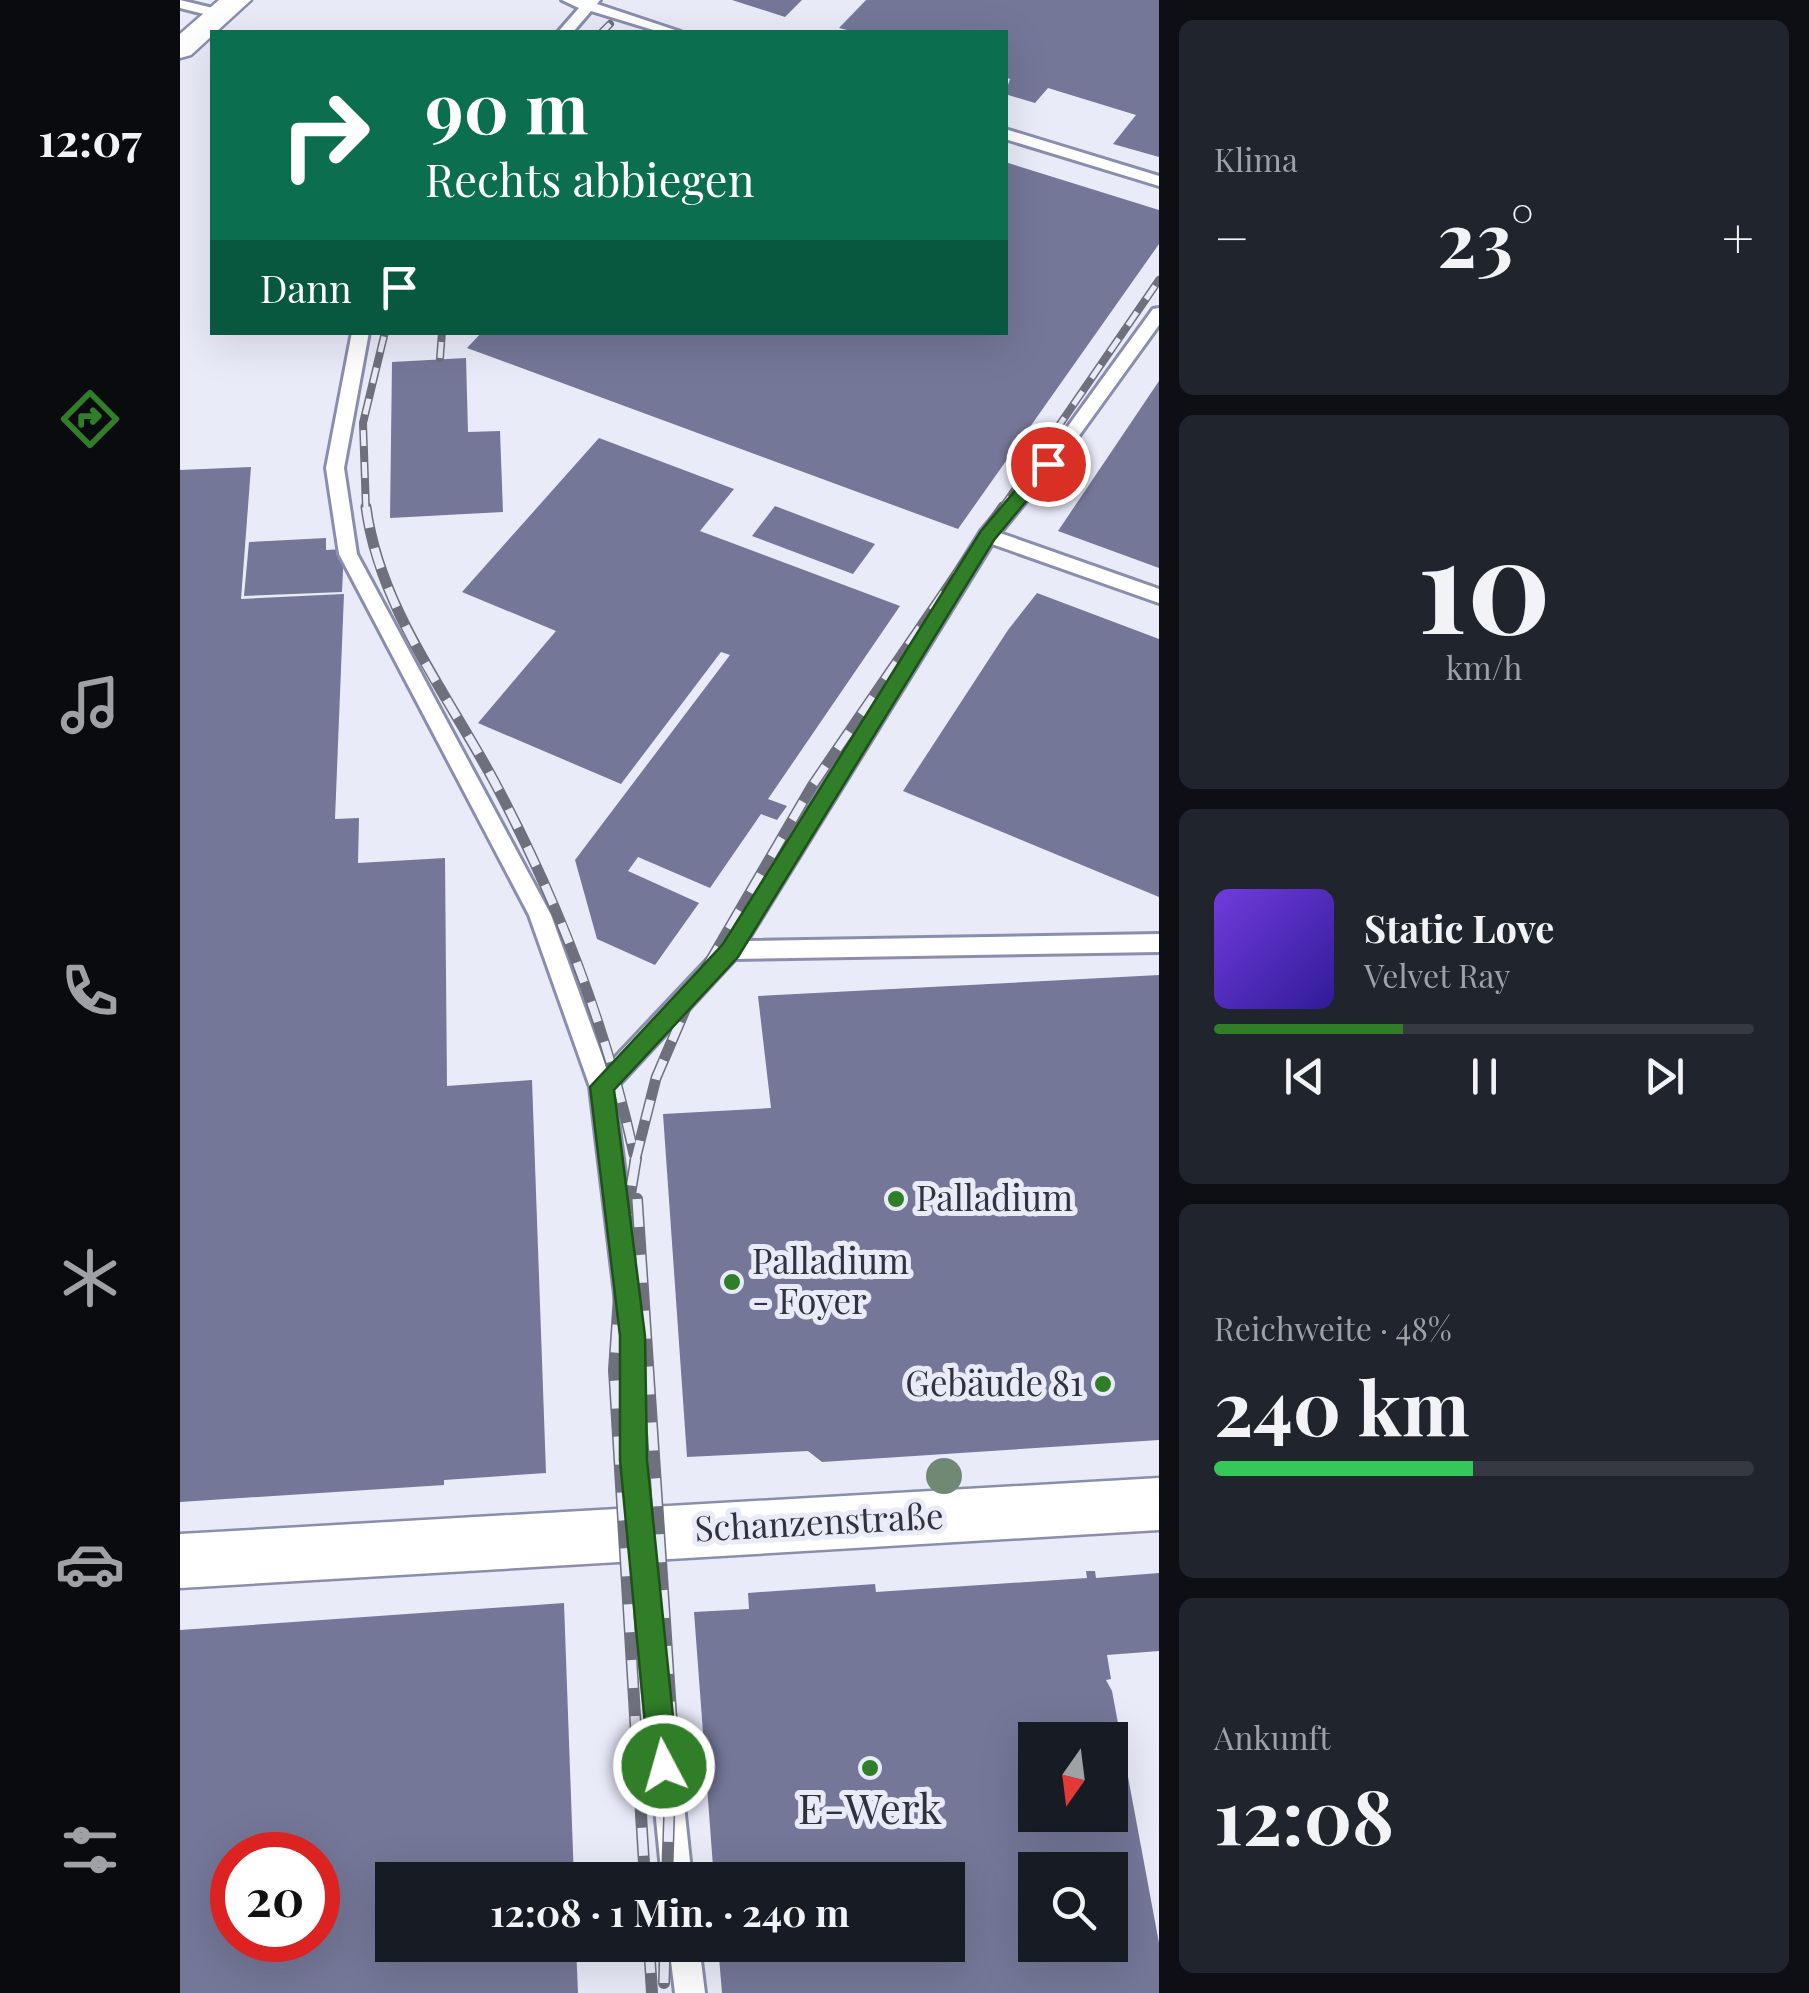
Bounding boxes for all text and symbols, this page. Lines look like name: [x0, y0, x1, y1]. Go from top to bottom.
text: 90 m: [425, 58, 589, 152]
icon: right: [260, 70, 390, 200]
text: 12:07: [38, 108, 142, 168]
text: Klima: [1214, 137, 1298, 180]
text: Rechts abbiegen: [425, 148, 755, 208]
text: 23°: [1437, 186, 1534, 286]
text: −: [1214, 199, 1250, 273]
text: +: [1722, 199, 1754, 273]
icon: arrive: [372, 260, 427, 315]
text: Dann: [260, 262, 352, 313]
icon: directions: [55, 384, 125, 454]
pin: [1006, 422, 1091, 507]
icon: arrive: [1021, 437, 1076, 492]
text: 10: [1417, 493, 1551, 667]
text: km/h: [1446, 645, 1522, 688]
icon: music: [55, 670, 125, 740]
text: Static Love: [1364, 902, 1554, 953]
text: Velvet Ray: [1364, 953, 1511, 996]
icon: phone: [55, 956, 125, 1026]
icon: previous: [1277, 1049, 1332, 1104]
icon: pause: [1457, 1049, 1512, 1104]
icon: next: [1637, 1049, 1692, 1104]
place label: Palladium: [916, 1173, 1073, 1220]
marker: Palladium: [885, 1188, 907, 1210]
place label: Palladium - Foyer: [752, 1236, 909, 1323]
icon: climate: [55, 1243, 125, 1313]
marker: Palladium - Foyer: [721, 1271, 743, 1293]
text: Reichweite · 48%: [1214, 1306, 1452, 1349]
text: 240 km: [1214, 1355, 1470, 1455]
place label: Gebäude 81: [905, 1358, 1083, 1405]
marker: Gebäude 81: [1092, 1373, 1114, 1395]
street label: Schanzenstraße: [693, 1491, 945, 1550]
icon: car: [55, 1529, 125, 1599]
position arrow: [612, 1714, 716, 1818]
text: Ankunft: [1214, 1715, 1331, 1758]
north arrow: [1018, 1722, 1128, 1832]
map controls: [1018, 1722, 1128, 1962]
marker: E-Werk: [859, 1757, 881, 1779]
text: 12:08: [1214, 1764, 1394, 1864]
place label: E-Werk: [798, 1779, 942, 1835]
icon: filters: [55, 1815, 125, 1885]
speed limit sign: 20: [210, 1832, 340, 1962]
button: search: [1018, 1852, 1128, 1962]
text: 12:08 · 1 Min. · 240 m: [490, 1886, 850, 1937]

